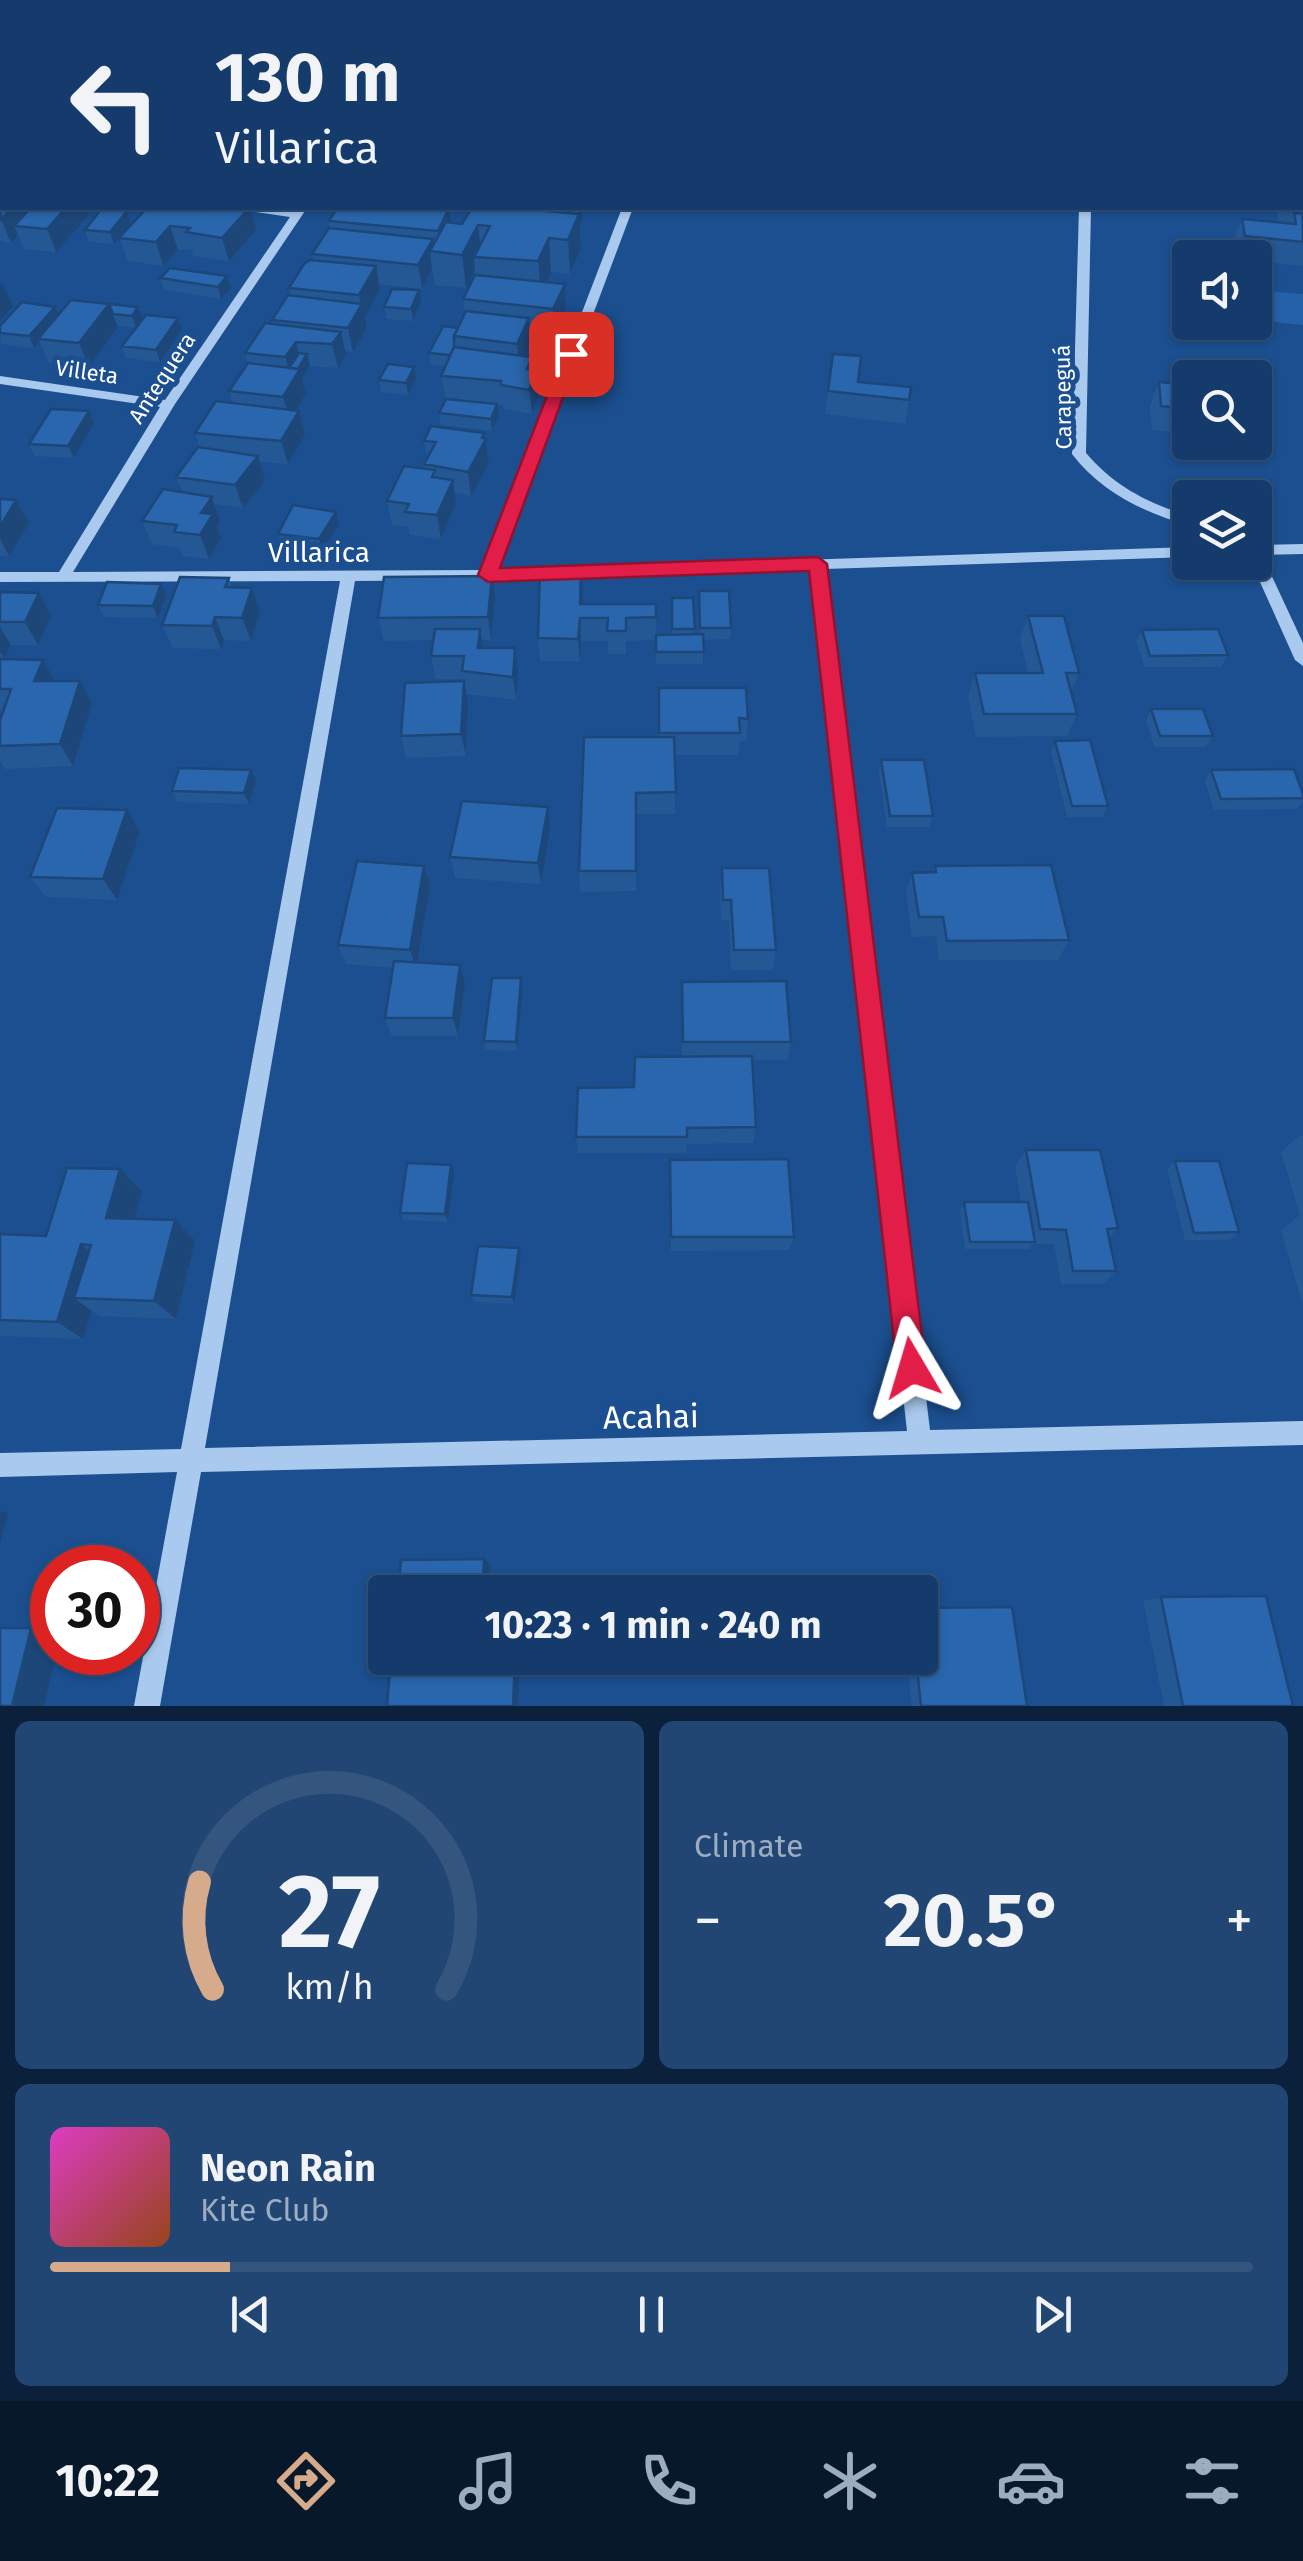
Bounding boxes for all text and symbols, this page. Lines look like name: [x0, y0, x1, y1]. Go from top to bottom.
text: 130 m: [215, 36, 401, 120]
icon: left: [50, 40, 180, 170]
text: Villarica: [215, 121, 379, 175]
map controls: [1172, 240, 1272, 580]
button: sound: [1172, 240, 1272, 340]
pin: [529, 312, 614, 397]
icon: arrive: [544, 327, 599, 382]
street label: Antequera: [123, 328, 201, 428]
street label: Carapeguá: [1049, 344, 1077, 450]
street label: Villeta: [54, 354, 120, 390]
button: search: [1172, 360, 1272, 460]
button: layers: [1172, 480, 1272, 580]
street label: Villarica: [268, 536, 370, 569]
position arrow: [860, 1316, 964, 1420]
street label: Acahai: [603, 1397, 699, 1437]
speed limit sign: 30: [30, 1545, 160, 1675]
text: 10:23 · 1 min · 240 m: [484, 1602, 822, 1648]
text: Climate: [694, 1827, 803, 1865]
text: 27: [279, 1850, 380, 1975]
text: 20.5°: [884, 1876, 1064, 1966]
text: −: [694, 1888, 722, 1954]
text: +: [1226, 1888, 1253, 1954]
text: km/h: [285, 1966, 374, 2008]
text: Neon Rain: [200, 2145, 376, 2191]
text: Kite Club: [200, 2191, 329, 2229]
icon: previous: [223, 2287, 278, 2342]
icon: pause: [624, 2287, 679, 2342]
icon: next: [1025, 2287, 1080, 2342]
icon: directions: [271, 2446, 341, 2516]
icon: music: [453, 2446, 523, 2516]
icon: phone: [634, 2446, 704, 2516]
icon: climate: [815, 2446, 885, 2516]
icon: car: [996, 2446, 1066, 2516]
icon: filters: [1177, 2446, 1247, 2516]
text: 10:22: [56, 2454, 160, 2508]

